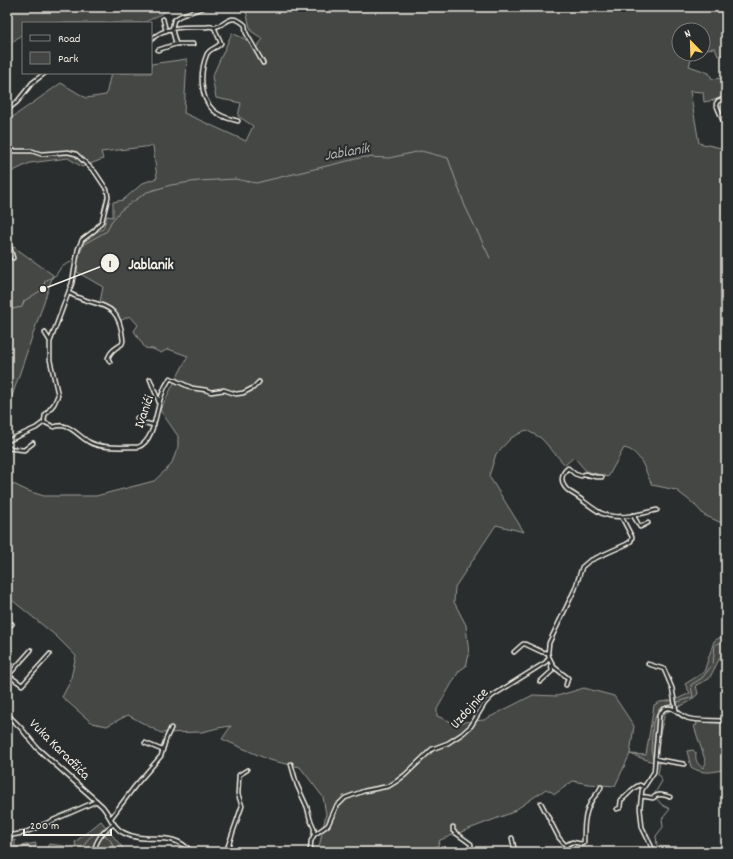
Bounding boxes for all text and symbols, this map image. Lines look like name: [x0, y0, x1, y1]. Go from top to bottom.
legend: [22, 22, 152, 74]
north arrow: [671, 22, 711, 62]
text: N: [682, 26, 694, 43]
text: Road: [58, 31, 80, 48]
text: Park: [58, 51, 79, 68]
water label: Jablanik: [323, 138, 373, 168]
callout: Jablanik: [100, 250, 182, 277]
text: Jablanik: [128, 255, 174, 277]
text: 1: [109, 256, 112, 273]
street label: Ivanići: [130, 392, 160, 431]
street label: Uzdojnice: [446, 684, 494, 734]
street label: Vuka Karadžića: [24, 715, 94, 785]
scale bar: [24, 811, 111, 837]
text: 200 m: [30, 818, 59, 835]

